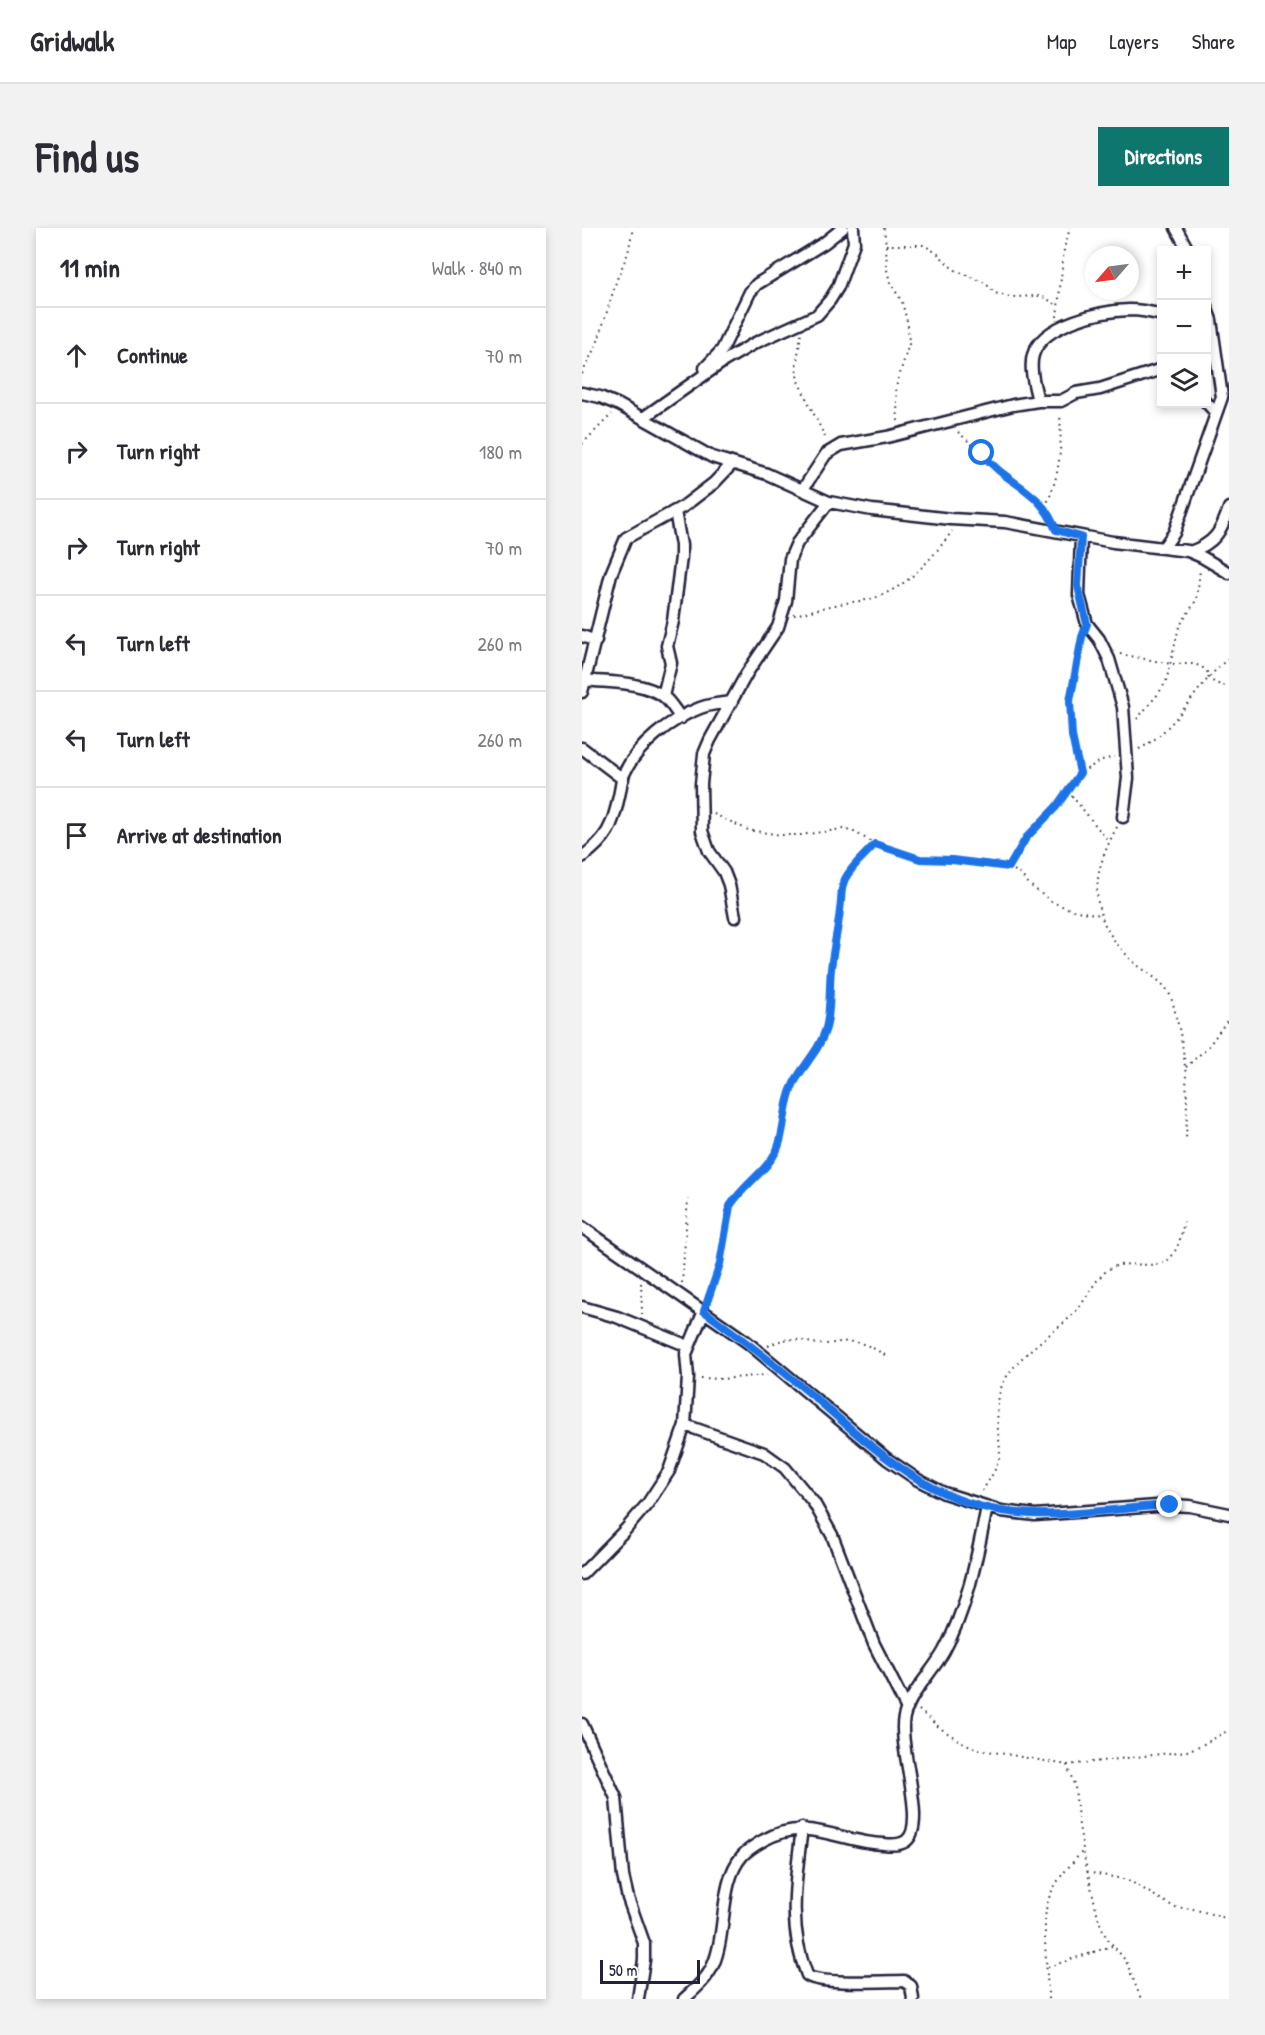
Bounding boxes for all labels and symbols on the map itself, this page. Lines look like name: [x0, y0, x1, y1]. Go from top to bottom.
north arrow: [1085, 246, 1139, 300]
route start: [968, 439, 994, 465]
route end: [1156, 1491, 1182, 1517]
scale bar: [600, 1957, 700, 1984]

